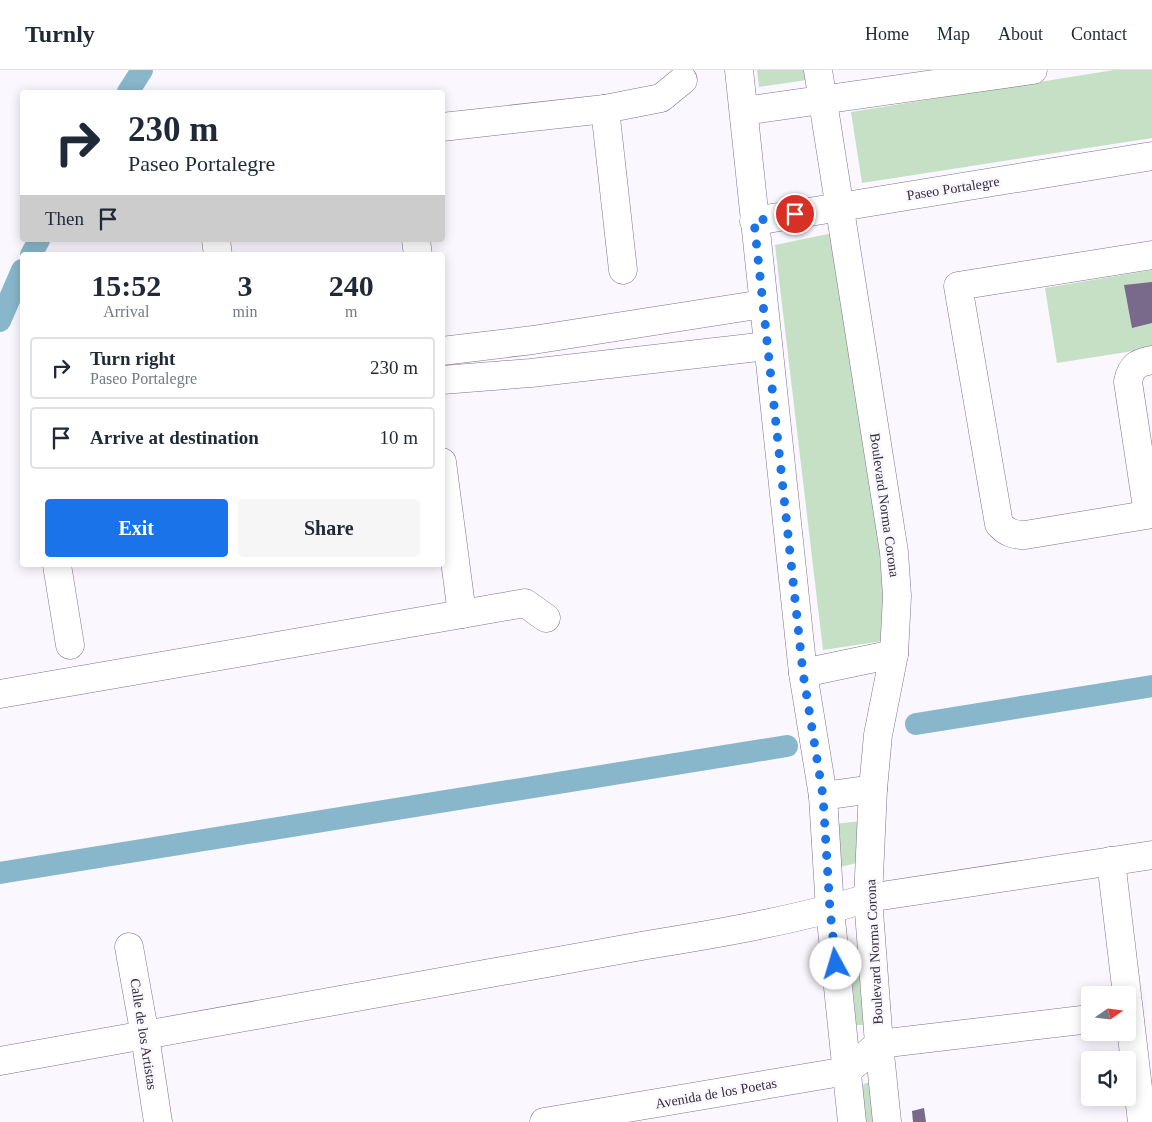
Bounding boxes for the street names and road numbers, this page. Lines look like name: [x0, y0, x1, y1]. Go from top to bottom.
street label: Paseo Portalegre: [906, 174, 1001, 203]
street label: Boulevard Norma Corona: [867, 432, 902, 579]
street label: Boulevard Norma Corona: [863, 878, 886, 1025]
street label: Calle de los Artistas: [127, 977, 160, 1091]
street label: Avenida de los Poetas: [654, 1075, 778, 1112]

